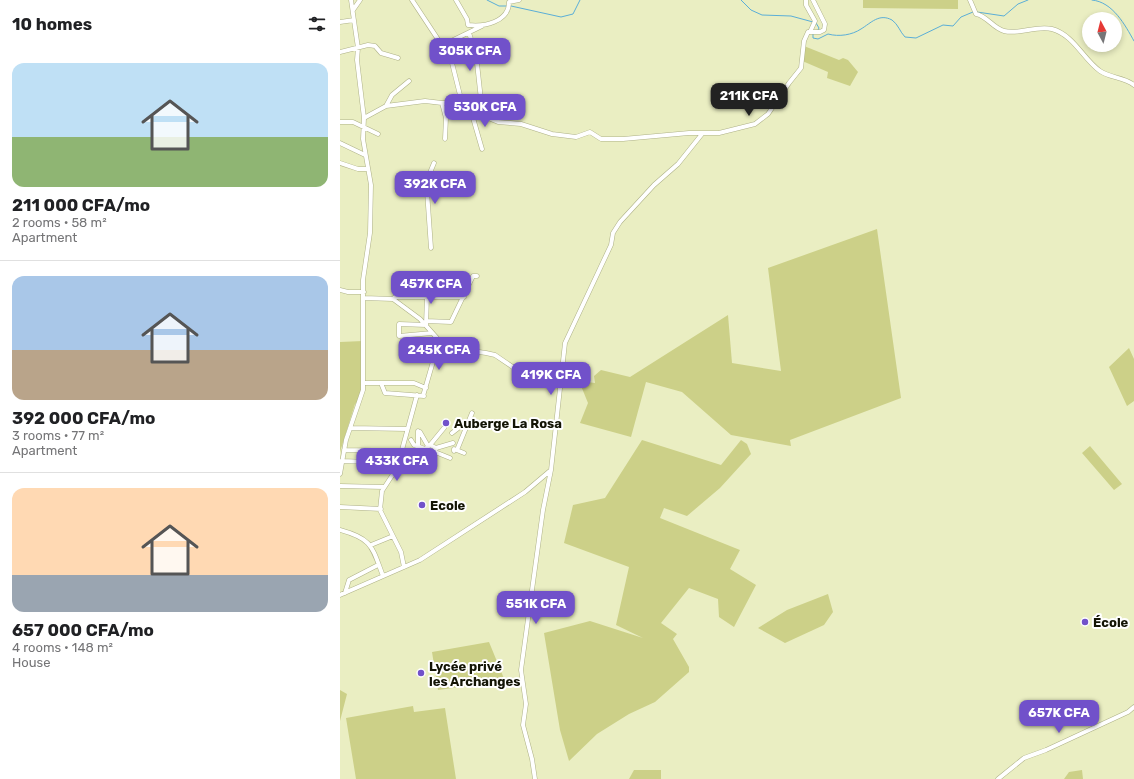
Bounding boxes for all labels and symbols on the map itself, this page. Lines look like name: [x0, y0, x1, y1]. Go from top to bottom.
north arrow: [1082, 12, 1122, 52]
pin: 305K CFA: [429, 38, 511, 72]
pin: 211K CFA: [708, 83, 790, 117]
pin: 530K CFA: [444, 94, 526, 128]
pin: 392K CFA: [394, 171, 476, 205]
pin: 457K CFA: [390, 271, 472, 305]
pin: 245K CFA: [398, 337, 480, 371]
pin: 419K CFA: [510, 362, 592, 396]
place label: Auberge La Rosa: [454, 416, 562, 431]
marker: Auberge La Rosa: [441, 418, 451, 428]
pin: 433K CFA: [356, 448, 438, 482]
place label: Ecole: [430, 498, 466, 513]
marker: Ecole: [417, 500, 427, 510]
pin: 551K CFA: [495, 591, 577, 625]
place label: École: [1093, 615, 1129, 630]
marker: École: [1080, 617, 1090, 627]
place label: Lycée privé les Archanges: [429, 659, 521, 689]
marker: Lycée privé les Archanges: [416, 668, 426, 678]
pin: 657K CFA: [1018, 700, 1100, 734]

